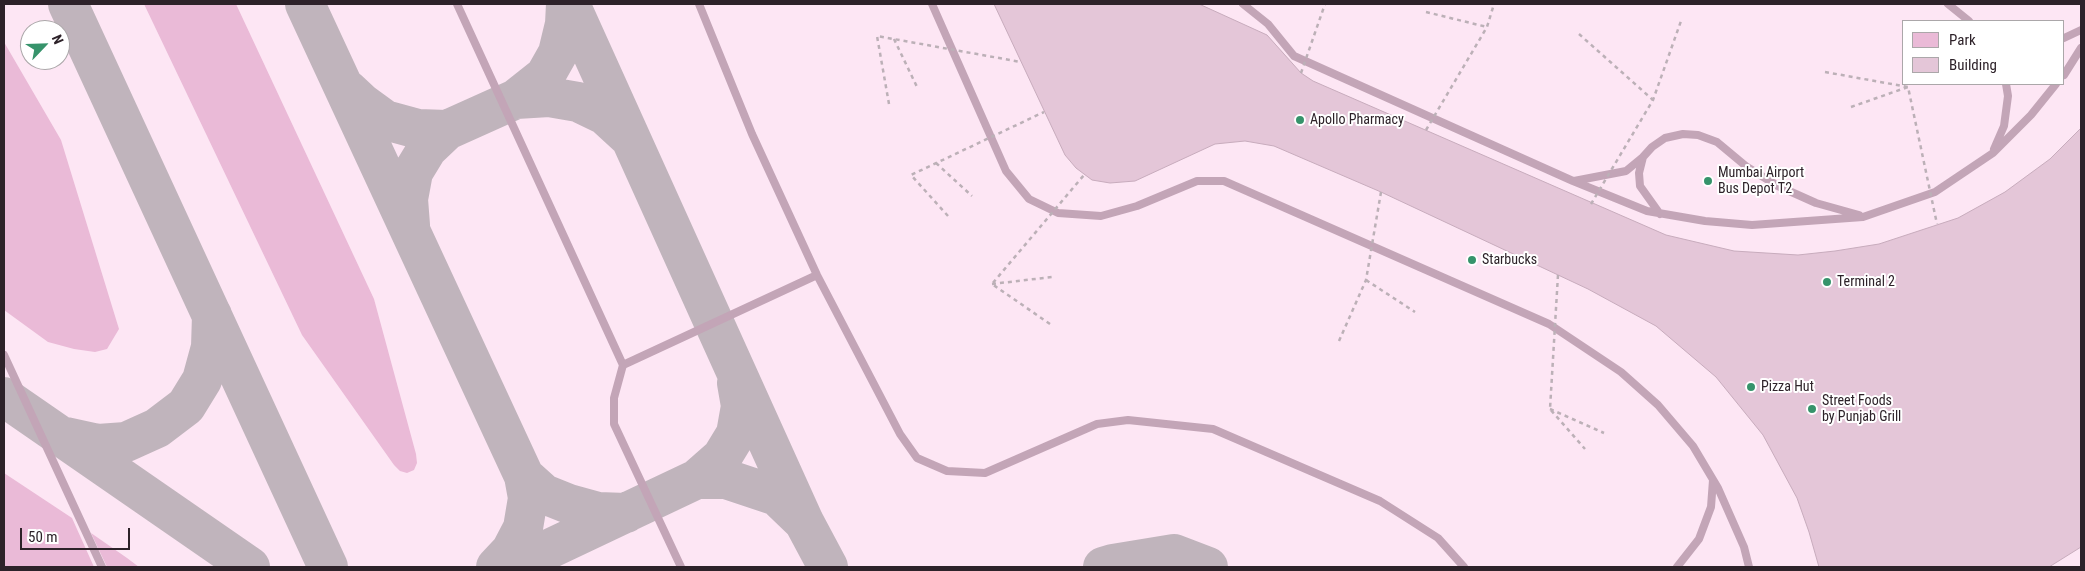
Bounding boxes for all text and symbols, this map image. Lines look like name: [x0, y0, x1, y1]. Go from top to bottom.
north arrow: [20, 20, 70, 70]
legend: [1902, 20, 2065, 85]
text: Park: [1949, 31, 1976, 49]
text: N: [49, 32, 67, 46]
text: Building: [1949, 56, 1997, 74]
place label: Apollo Pharmacy: [1310, 112, 1404, 128]
marker: Apollo Pharmacy: [1294, 114, 1306, 126]
place label: Mumbai Airport Bus Depot T2: [1718, 165, 1804, 198]
marker: Mumbai Airport Bus Depot T2: [1702, 175, 1714, 187]
place label: Starbucks: [1482, 252, 1537, 268]
marker: Starbucks: [1466, 254, 1478, 266]
place label: Terminal 2: [1837, 274, 1895, 290]
marker: Terminal 2: [1821, 276, 1833, 288]
place label: Pizza Hut: [1761, 379, 1814, 395]
marker: Pizza Hut: [1745, 381, 1757, 393]
place label: Street Foods by Punjab Grill: [1822, 393, 1901, 426]
marker: Street Foods by Punjab Grill: [1806, 403, 1818, 415]
scale bar: [22, 518, 132, 550]
text: 50 m: [28, 528, 58, 546]

